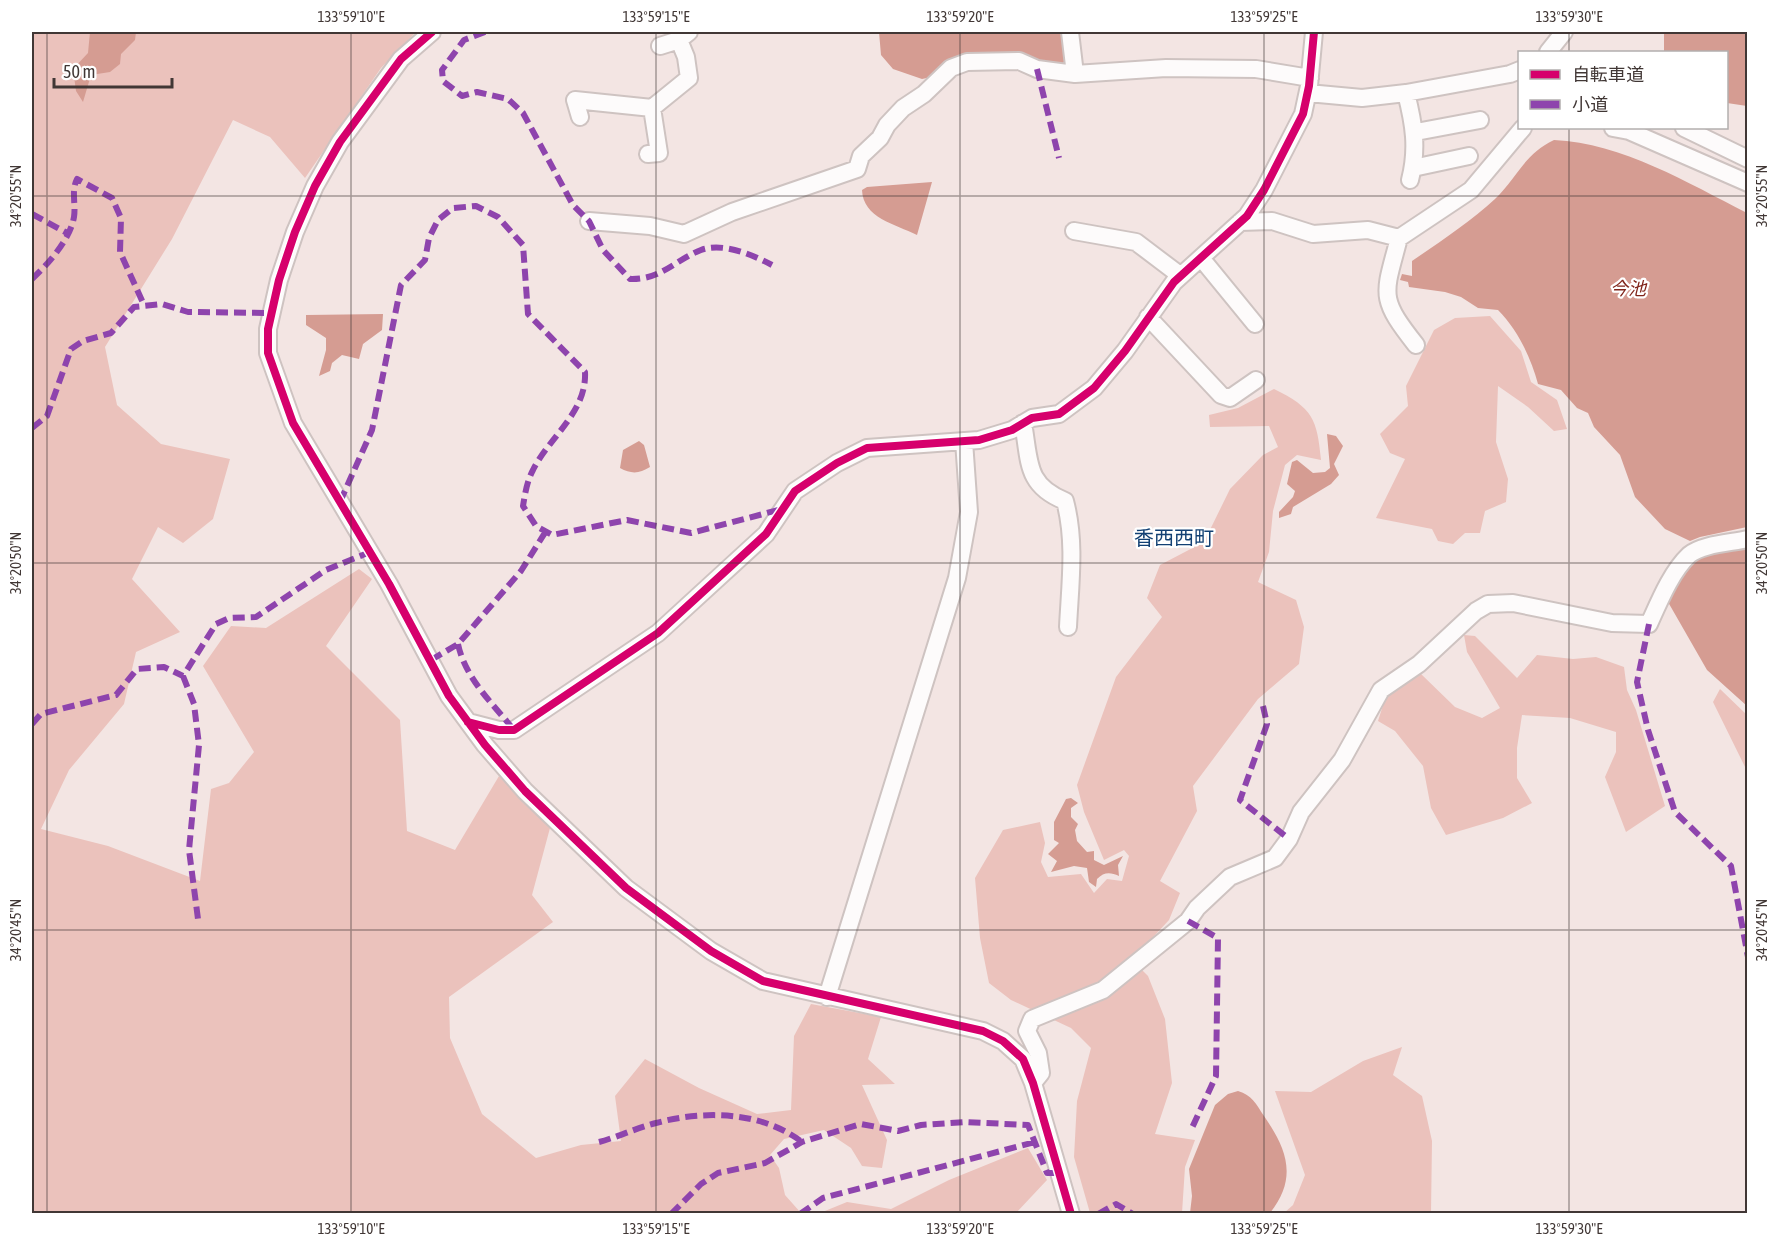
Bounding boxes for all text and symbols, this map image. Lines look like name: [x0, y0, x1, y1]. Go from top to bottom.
text: 133°59'10"E: [317, 8, 385, 25]
text: 133°59'15"E: [622, 8, 690, 25]
text: 133°59'20"E: [926, 8, 994, 25]
text: 133°59'25"E: [1230, 8, 1298, 25]
text: 133°59'30"E: [1535, 8, 1603, 25]
scale bar: [54, 51, 172, 89]
legend: [1518, 51, 1728, 129]
text: 50 m: [63, 61, 95, 82]
text: 自転車道: [1572, 64, 1644, 85]
text: 小道: [1572, 94, 1608, 115]
text: 34°20'55"N: [7, 165, 24, 227]
text: 34°20'55"N: [1753, 165, 1770, 227]
water label: 今池: [1610, 278, 1648, 299]
district label: 香西西町: [1134, 526, 1214, 549]
text: 34°20'50"N: [7, 532, 24, 594]
text: 34°20'50"N: [1753, 532, 1770, 594]
text: 34°20'45"N: [7, 899, 24, 961]
text: 34°20'45"N: [1753, 899, 1770, 961]
text: 133°59'10"E: [317, 1220, 385, 1237]
text: 133°59'15"E: [622, 1220, 690, 1237]
text: 133°59'20"E: [926, 1220, 994, 1237]
text: 133°59'25"E: [1230, 1220, 1298, 1237]
text: 133°59'30"E: [1535, 1220, 1603, 1237]

